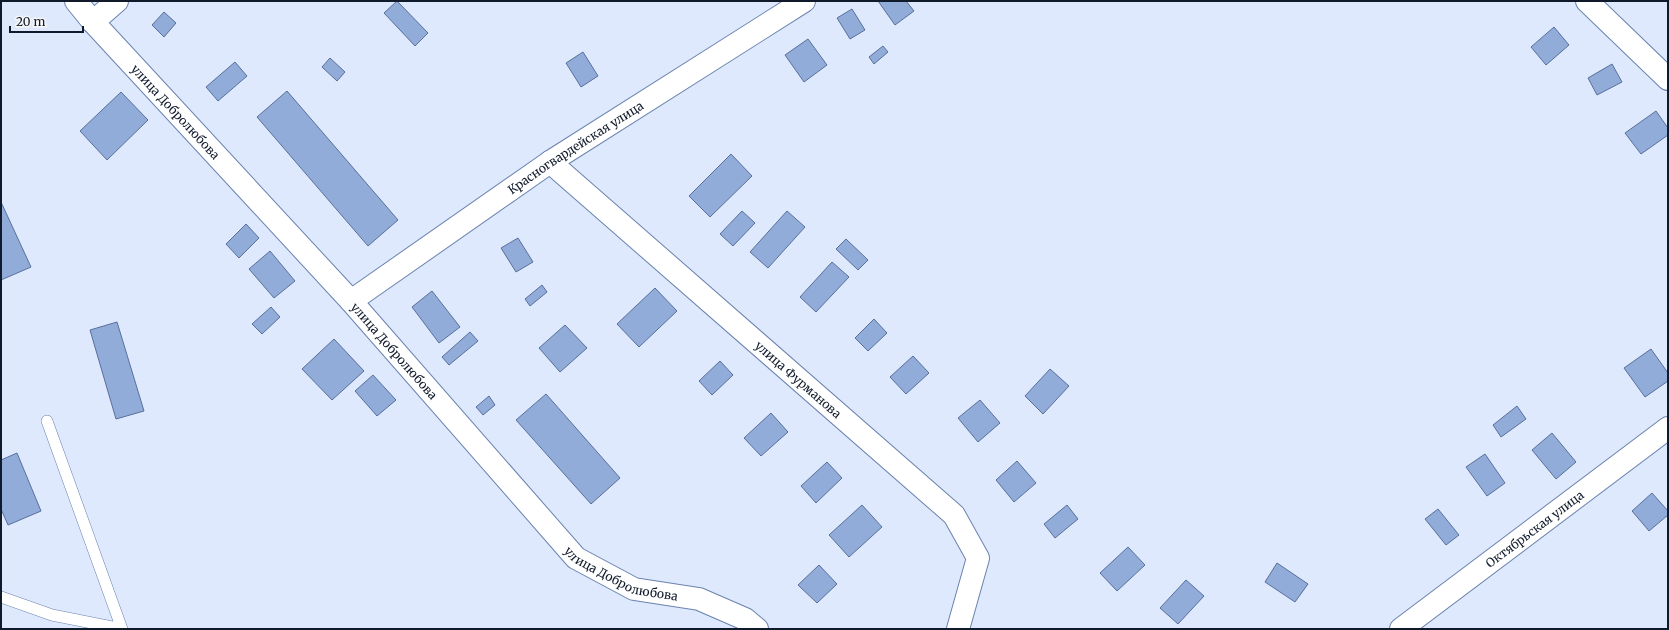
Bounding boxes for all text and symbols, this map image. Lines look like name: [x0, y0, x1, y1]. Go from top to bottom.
scale bar: [10, 8, 83, 34]
text: 20 m: [16, 14, 45, 29]
street label: улица Добролюбова: [128, 61, 224, 162]
street label: Красногвардейская улица: [505, 97, 646, 197]
street label: улица Добролюбова: [348, 299, 441, 402]
street label: улица Фурманова: [752, 337, 845, 421]
street label: Октябрьская улица: [1482, 486, 1587, 570]
street label: улица Добролюбова: [562, 543, 680, 603]

